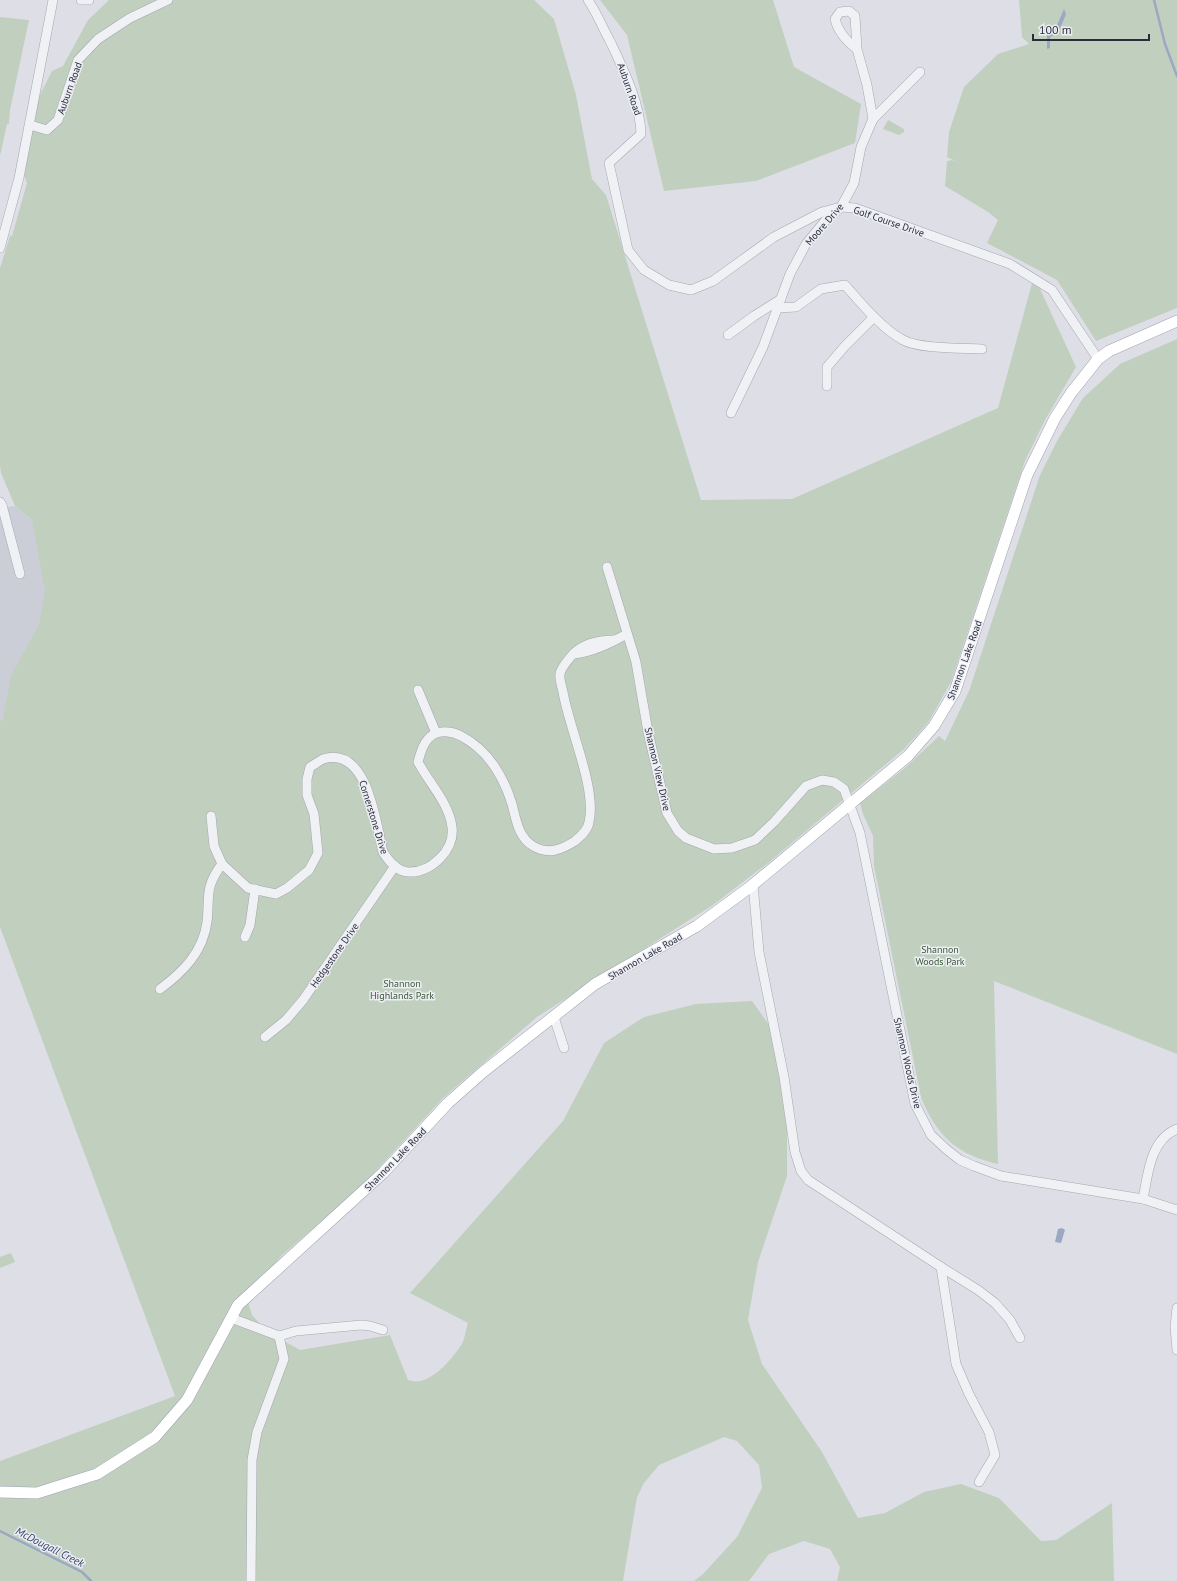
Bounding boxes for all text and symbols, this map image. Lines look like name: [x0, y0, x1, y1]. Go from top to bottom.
scale bar: [1033, 16, 1149, 42]
text: 100 m: [1039, 22, 1072, 37]
street label: Auburn Road: [54, 60, 85, 116]
street label: Auburn Road: [614, 61, 645, 117]
street label: Moore Drive: [802, 200, 846, 248]
street label: Golf Course Drive: [852, 203, 926, 240]
street label: Shannon Lake Road: [944, 619, 985, 702]
street label: Shannon View Drive: [642, 726, 673, 812]
street label: Cornerstone Drive: [356, 779, 391, 856]
street label: Hedgestone Drive: [307, 920, 362, 990]
street label: Shannon Lake Road: [606, 930, 685, 983]
park label: Shannon Woods Park: [915, 943, 965, 968]
park label: Shannon Highlands Park: [370, 977, 434, 1002]
street label: Shannon Woods Drive: [891, 1016, 924, 1110]
street label: Shannon Lake Road: [362, 1125, 429, 1194]
water label: McDougall Creek: [13, 1524, 88, 1571]

